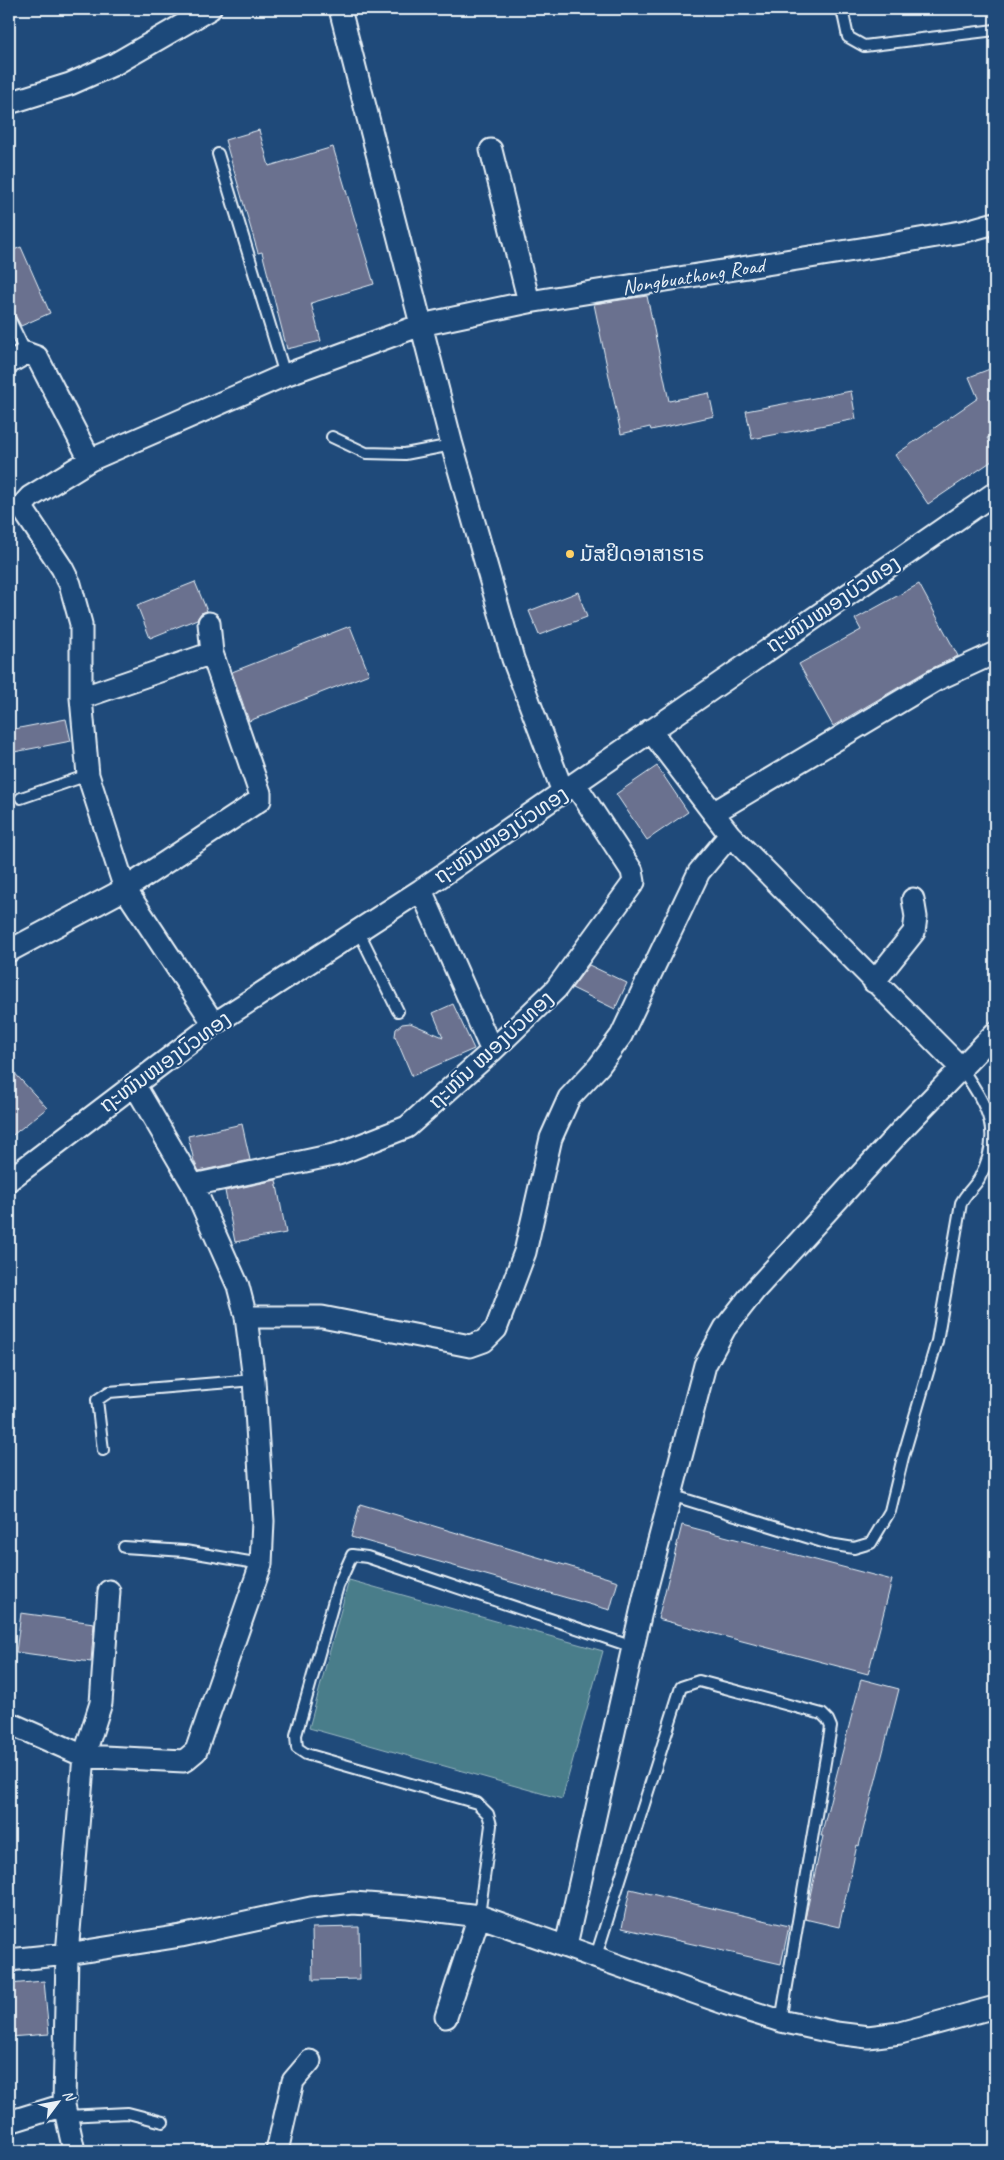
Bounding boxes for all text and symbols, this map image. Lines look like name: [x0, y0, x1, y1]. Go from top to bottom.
street label: Nongbuathong Road: [620, 251, 770, 300]
place label: ມັສຢິດອາສາຮາຣ: [580, 541, 705, 567]
marker: ມັສຢິດອາສາຮາຣ: [564, 548, 576, 560]
street label: ຖະໜົນໜອງບົວທອງ: [761, 550, 905, 658]
street label: ຖະໜົນໜອງບົວທອງ: [429, 781, 573, 889]
street label: ຖະໜົນ ໝອງບົວທອງ: [423, 985, 559, 1115]
street label: ຖະໜົນໜອງບົວທອງ: [94, 1006, 236, 1118]
north arrow: [32, 2078, 82, 2128]
text: N: [59, 2087, 79, 2106]

